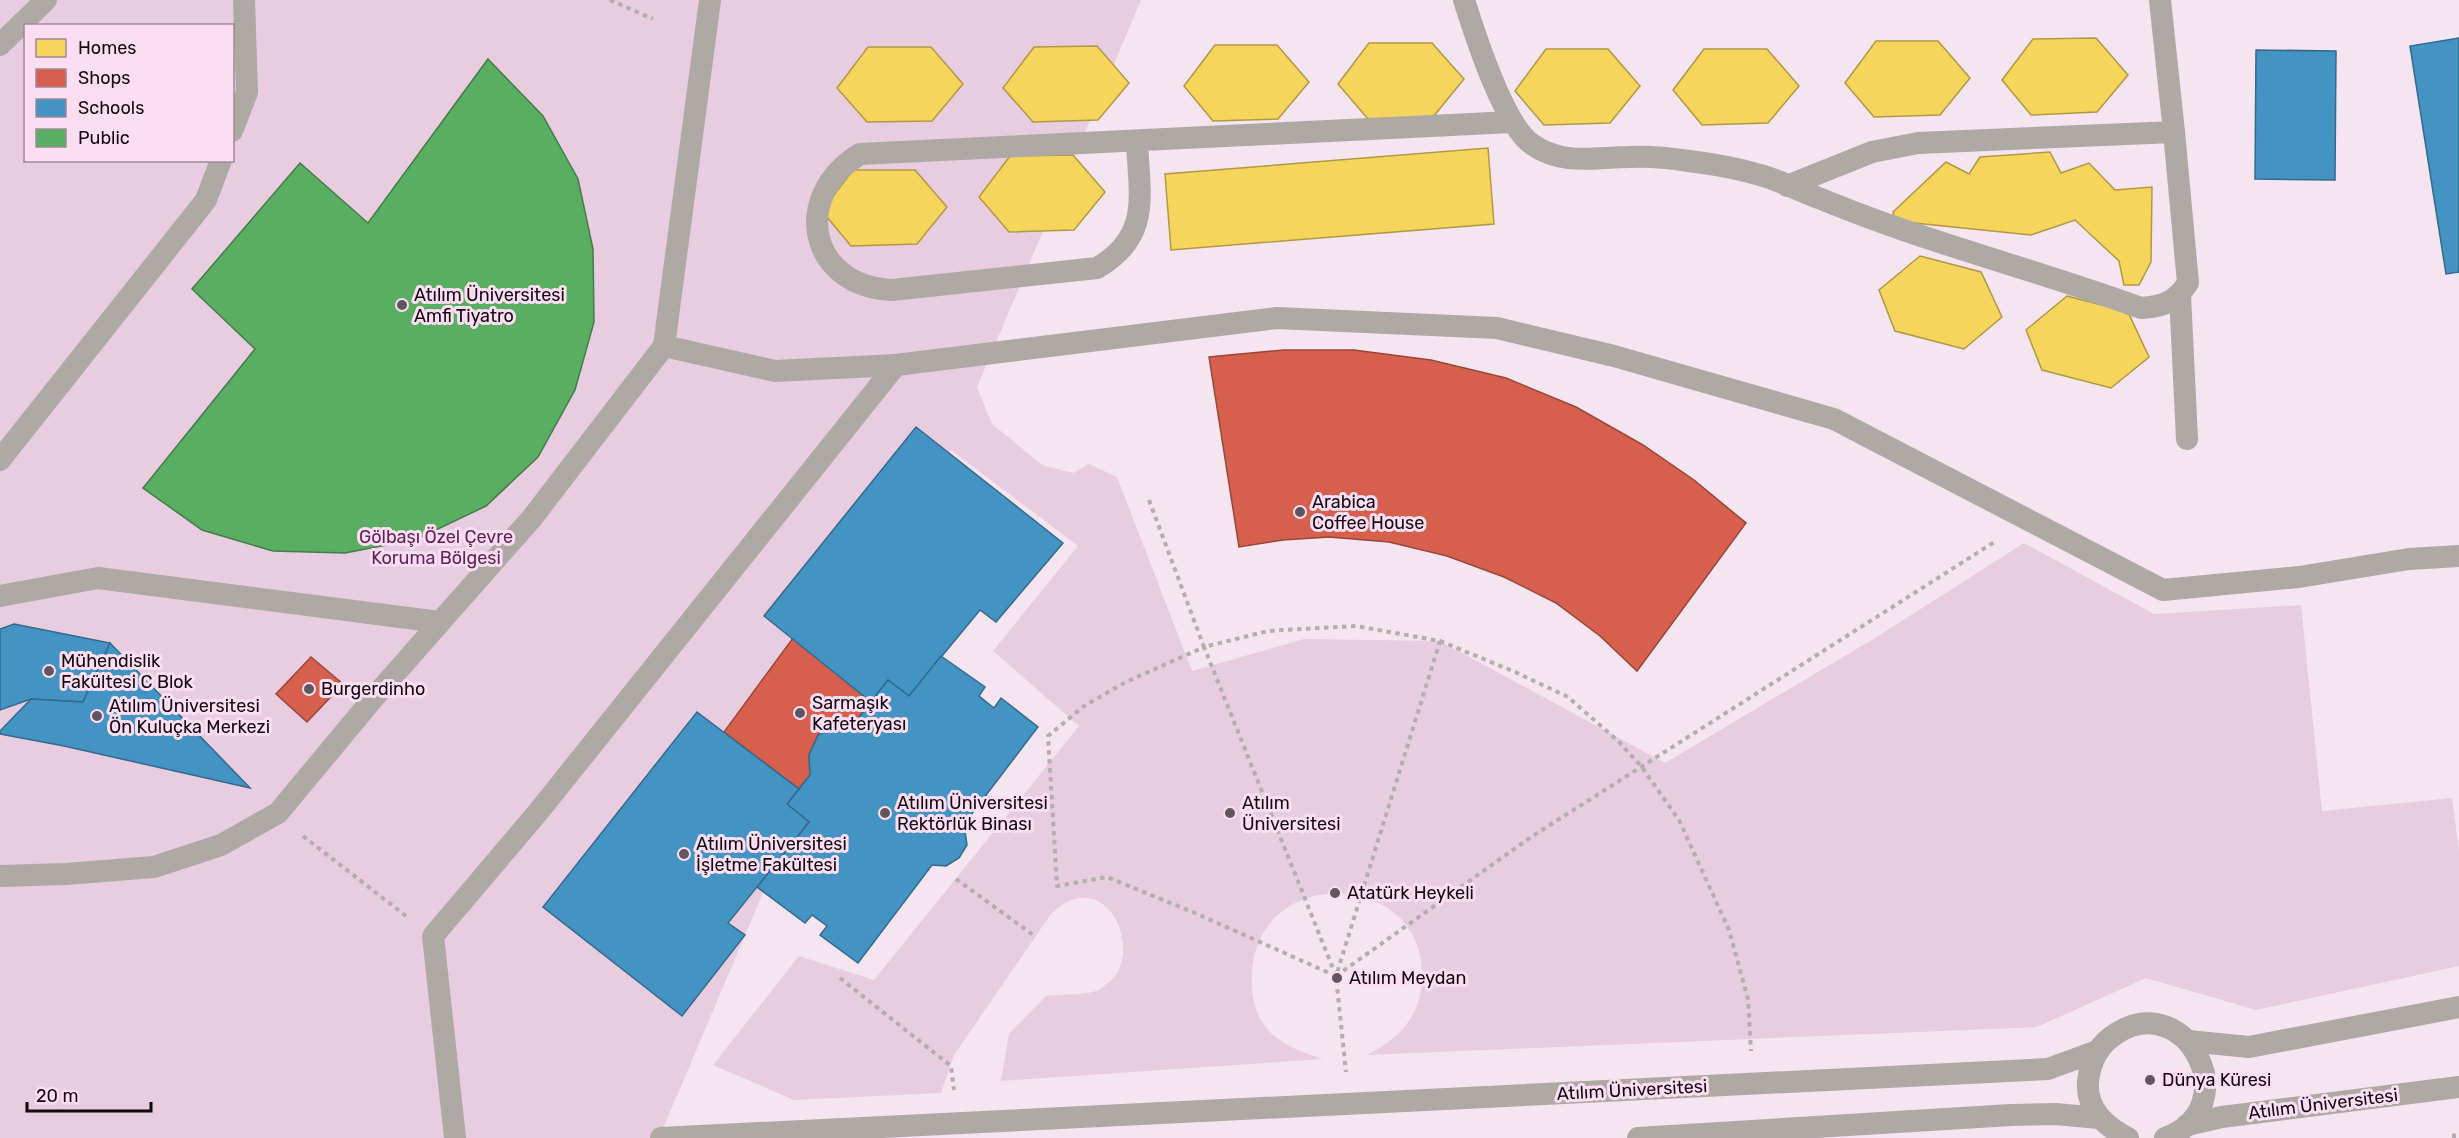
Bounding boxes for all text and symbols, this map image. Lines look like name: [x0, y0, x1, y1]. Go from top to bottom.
legend: [24, 24, 234, 162]
text: Homes: [78, 37, 136, 59]
text: Shops: [78, 67, 130, 89]
text: Schools: [78, 97, 144, 119]
text: Public: [78, 127, 130, 149]
place label: Atılım Üniversitesi Amfi Tiyatro: [414, 284, 565, 327]
marker: Atılım Üniversitesi Amfi Tiyatro: [395, 298, 409, 312]
place label: Arabica Coffee House: [1312, 491, 1424, 534]
marker: Arabica Coffee House: [1293, 505, 1307, 519]
park label: Gölbaşı Özel Çevre Koruma Bölgesi: [359, 526, 513, 569]
place label: Mühendislik Fakültesi C Blok: [61, 650, 194, 693]
marker: Mühendislik Fakültesi C Blok: [42, 664, 56, 678]
place label: Burgerdinho: [321, 678, 425, 700]
marker: Burgerdinho: [302, 682, 316, 696]
place label: Sarmaşık Kafeteryası: [812, 692, 906, 735]
place label: Atılım Üniversitesi Ön Kuluçka Merkezi: [109, 695, 270, 738]
marker: Sarmaşık Kafeteryası: [793, 706, 807, 720]
marker: Atılım Üniversitesi Ön Kuluçka Merkezi: [90, 709, 104, 723]
place label: Atılım Üniversitesi Rektörlük Binası: [897, 792, 1048, 835]
place label: Atılım Üniversitesi: [1242, 792, 1341, 835]
marker: Atılım Üniversitesi Rektörlük Binası: [878, 806, 892, 820]
marker: Atılım Üniversitesi: [1223, 806, 1237, 820]
place label: Atılım Üniversitesi İşletme Fakültesi: [696, 833, 847, 876]
marker: Atılım Üniversitesi İşletme Fakültesi: [677, 847, 691, 861]
place label: Atatürk Heykeli: [1347, 882, 1474, 904]
marker: Atatürk Heykeli: [1328, 886, 1342, 900]
place label: Atılım Meydan: [1349, 967, 1466, 989]
marker: Atılım Meydan: [1330, 971, 1344, 985]
place label: Dünya Küresi: [2162, 1069, 2271, 1091]
marker: Dünya Küresi: [2143, 1073, 2157, 1087]
scale bar: [27, 1075, 152, 1113]
street label: Atılım Üniversitesi: [1556, 1075, 1708, 1105]
street label: Atılım Üniversitesi: [2247, 1084, 2399, 1124]
text: 20 m: [36, 1085, 78, 1107]

